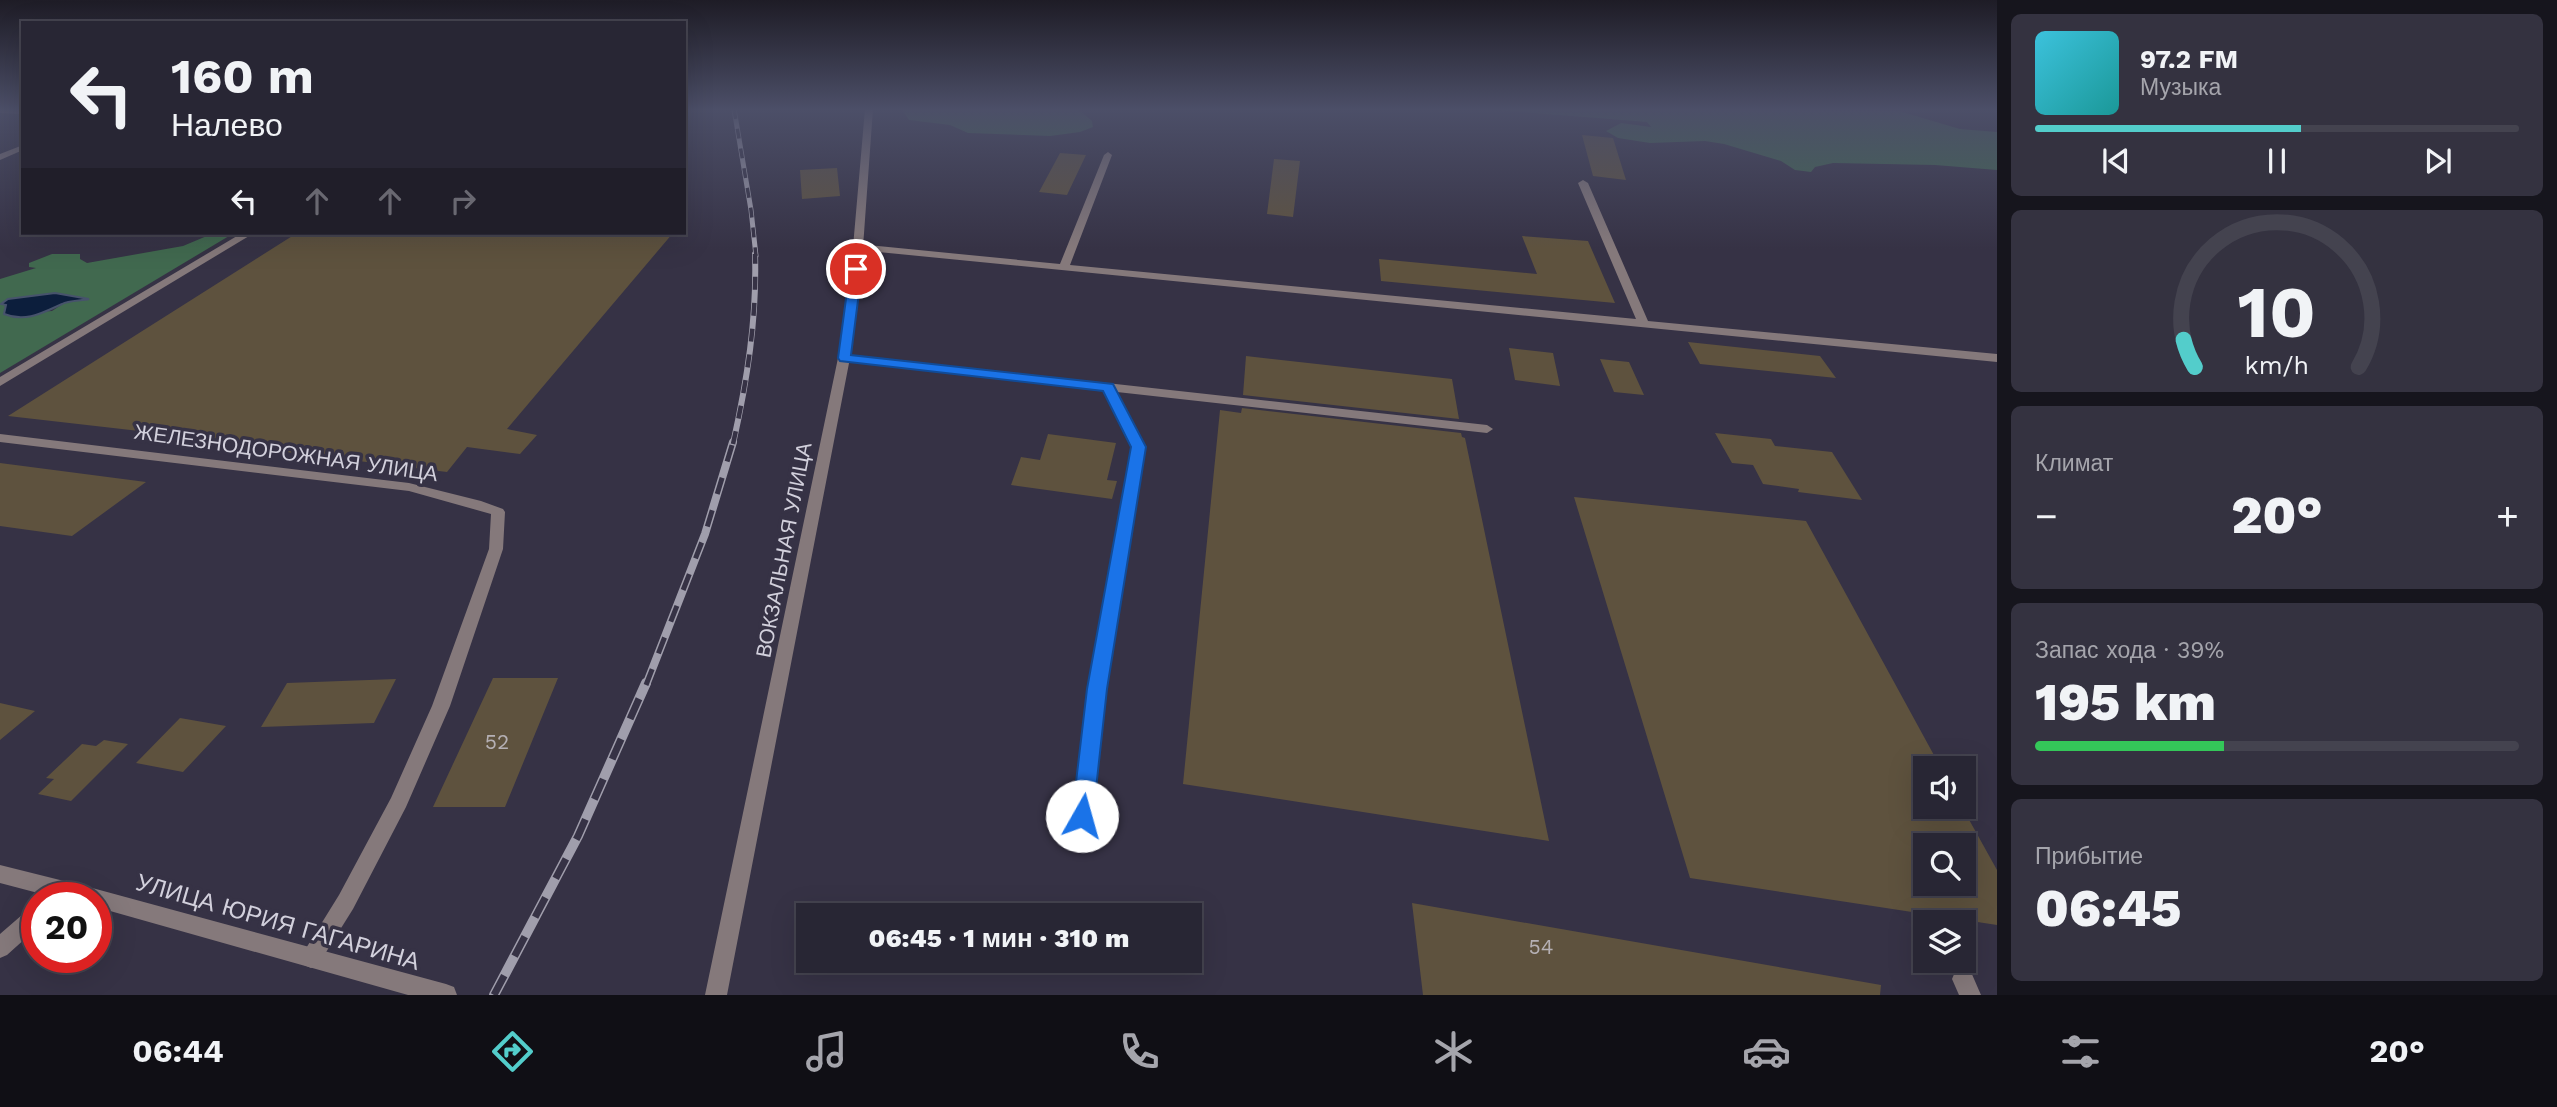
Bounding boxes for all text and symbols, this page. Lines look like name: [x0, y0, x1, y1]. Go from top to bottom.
text: 97.2 FM: [2140, 44, 2238, 74]
text: 160 m: [171, 47, 314, 105]
icon: left: [56, 49, 147, 140]
text: Музыка: [2140, 74, 2221, 101]
text: Налево: [171, 106, 283, 144]
icon: previous: [2097, 142, 2135, 180]
icon: pause: [2258, 142, 2296, 180]
icon: next: [2419, 142, 2457, 180]
icon: left: [225, 182, 263, 220]
icon: ahead: [298, 182, 336, 220]
icon: ahead: [371, 182, 409, 220]
icon: right: [444, 182, 482, 220]
pin: [826, 239, 886, 299]
icon: arrive: [837, 250, 875, 288]
text: 10: [2238, 270, 2316, 356]
text: km/h: [2245, 351, 2309, 380]
street label: ЖЕЛЕЗНОДОРОЖНАЯ УЛИЦА: [133, 419, 440, 486]
street label: ВОКЗАЛЬНАЯ УЛИЦА: [750, 440, 817, 660]
text: Климат: [2035, 450, 2113, 477]
text: 20°: [2231, 485, 2323, 546]
text: −: [2035, 494, 2058, 538]
text: +: [2496, 494, 2519, 538]
text: Запас хода · 39%: [2035, 637, 2224, 664]
text: 195 km: [2035, 672, 2216, 733]
house number: 52: [485, 729, 509, 754]
map controls: [1913, 756, 1976, 973]
button: sound: [1913, 756, 1976, 819]
position arrow: [1045, 779, 1119, 853]
button: search: [1913, 833, 1976, 896]
text: Прибытие: [2035, 843, 2143, 870]
street label: УЛИЦА ЮРИЯ ГАГАРИНА: [133, 868, 423, 976]
text: 06:45: [2035, 878, 2181, 939]
speed limit sign: 20: [21, 882, 112, 973]
button: layers: [1913, 910, 1976, 973]
text: 06:45 · 1 мин · 310 m: [869, 923, 1129, 953]
house number: 54: [1528, 934, 1554, 959]
icon: directions: [488, 1027, 537, 1076]
icon: music: [802, 1027, 851, 1076]
icon: phone: [1115, 1027, 1164, 1076]
icon: climate: [1429, 1027, 1478, 1076]
icon: car: [1742, 1027, 1791, 1076]
icon: filters: [2056, 1027, 2105, 1076]
text: 06:44: [132, 1032, 224, 1070]
text: 20°: [2369, 1032, 2425, 1070]

